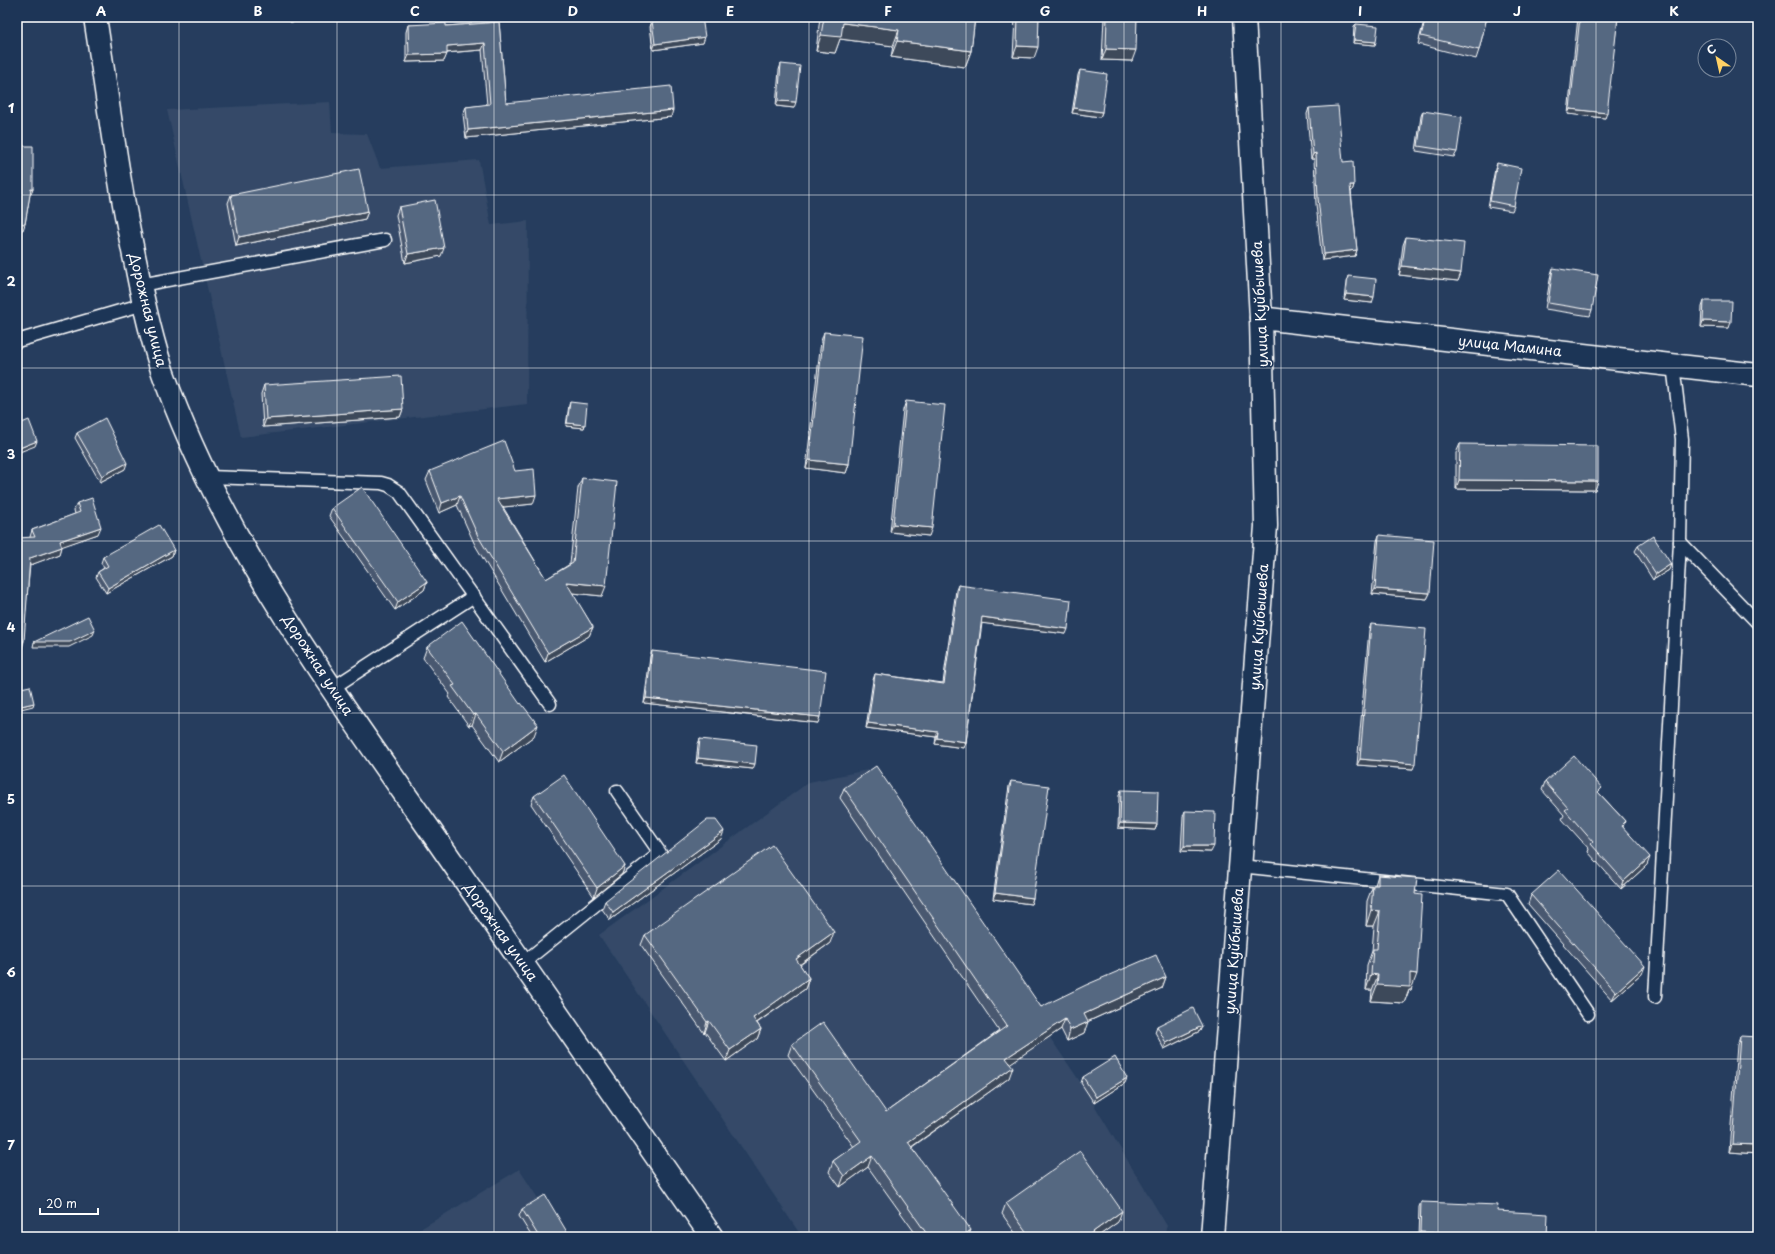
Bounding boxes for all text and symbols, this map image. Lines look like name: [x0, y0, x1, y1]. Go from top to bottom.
text: A: [96, 1, 106, 20]
text: B: [254, 1, 263, 20]
text: C: [410, 1, 420, 20]
text: D: [568, 1, 578, 20]
text: E: [726, 1, 734, 20]
text: F: [884, 1, 892, 20]
text: G: [1040, 1, 1050, 20]
text: H: [1197, 1, 1207, 20]
text: I: [1358, 1, 1362, 20]
text: J: [1513, 1, 1521, 20]
text: K: [1669, 1, 1679, 20]
north arrow: [1697, 38, 1737, 78]
text: С: [1703, 40, 1719, 59]
text: 1: [8, 98, 14, 117]
street label: улица Куйбышева: [1246, 240, 1273, 368]
street label: Дорожная улица: [124, 250, 173, 369]
text: 2: [6, 271, 16, 290]
street label: улица Мамина: [1457, 330, 1563, 361]
text: 3: [7, 444, 16, 463]
street label: улица Куйбышева: [1244, 563, 1273, 691]
street label: Дорожная улица: [277, 609, 359, 719]
text: 4: [7, 617, 16, 636]
text: 5: [7, 789, 15, 808]
street label: Дорожная улица: [459, 877, 544, 986]
street label: улица Куйбышева: [1219, 887, 1248, 1015]
text: 6: [6, 962, 16, 981]
text: 7: [7, 1135, 15, 1154]
scale bar: [40, 1190, 98, 1216]
text: 20 m: [46, 1194, 77, 1212]

